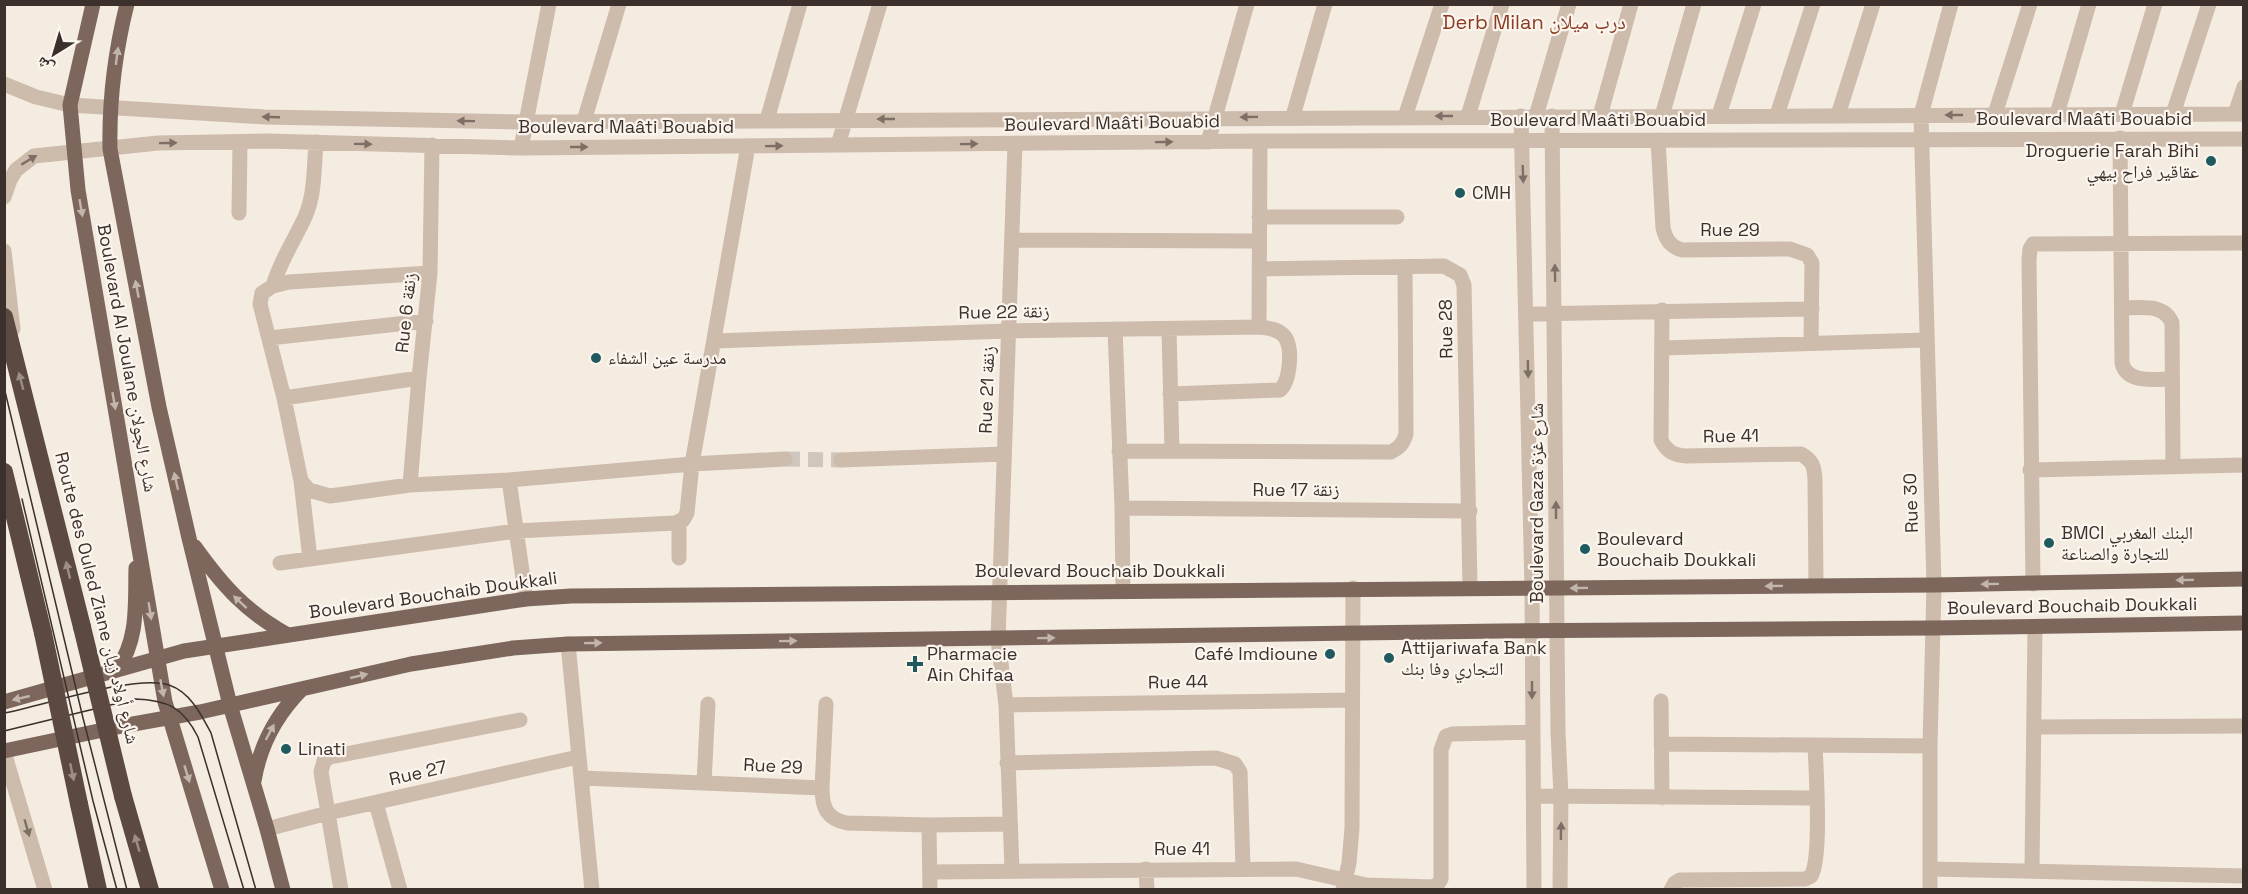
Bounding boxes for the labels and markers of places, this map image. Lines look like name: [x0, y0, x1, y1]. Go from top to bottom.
place label: Droguerie Farah Bihi عقاقير فراح بيهي: [2026, 139, 2199, 187]
marker: Droguerie Farah Bihi عقاقير فراح بيهي: [2204, 154, 2218, 168]
place label: CMH: [1472, 181, 1511, 204]
marker: CMH: [1453, 186, 1467, 200]
place label: مدرسة عين الشفاء: [608, 346, 726, 369]
marker: مدرسة عين الشفاء: [589, 351, 603, 365]
place label: BMCI البنك المغربي للتجارة والصناعة: [2061, 521, 2193, 565]
place label: Boulevard Bouchaib Doukkali: [1597, 527, 1756, 571]
marker: BMCI البنك المغربي للتجارة والصناعة: [2042, 536, 2056, 550]
marker: Boulevard Bouchaib Doukkali: [1578, 542, 1592, 556]
place label: Attijariwafa Bank التجاري وفا بنك: [1401, 636, 1547, 684]
place label: Pharmacie Ain Chifaa: [927, 642, 1017, 686]
place label: Café Imdioune: [1194, 642, 1318, 665]
marker: Café Imdioune: [1323, 647, 1337, 661]
marker: Attijariwafa Bank التجاري وفا بنك: [1382, 651, 1396, 665]
marker: Pharmacie Ain Chifaa: [908, 657, 922, 671]
place label: Linati: [298, 737, 346, 760]
marker: Linati: [279, 742, 293, 756]

